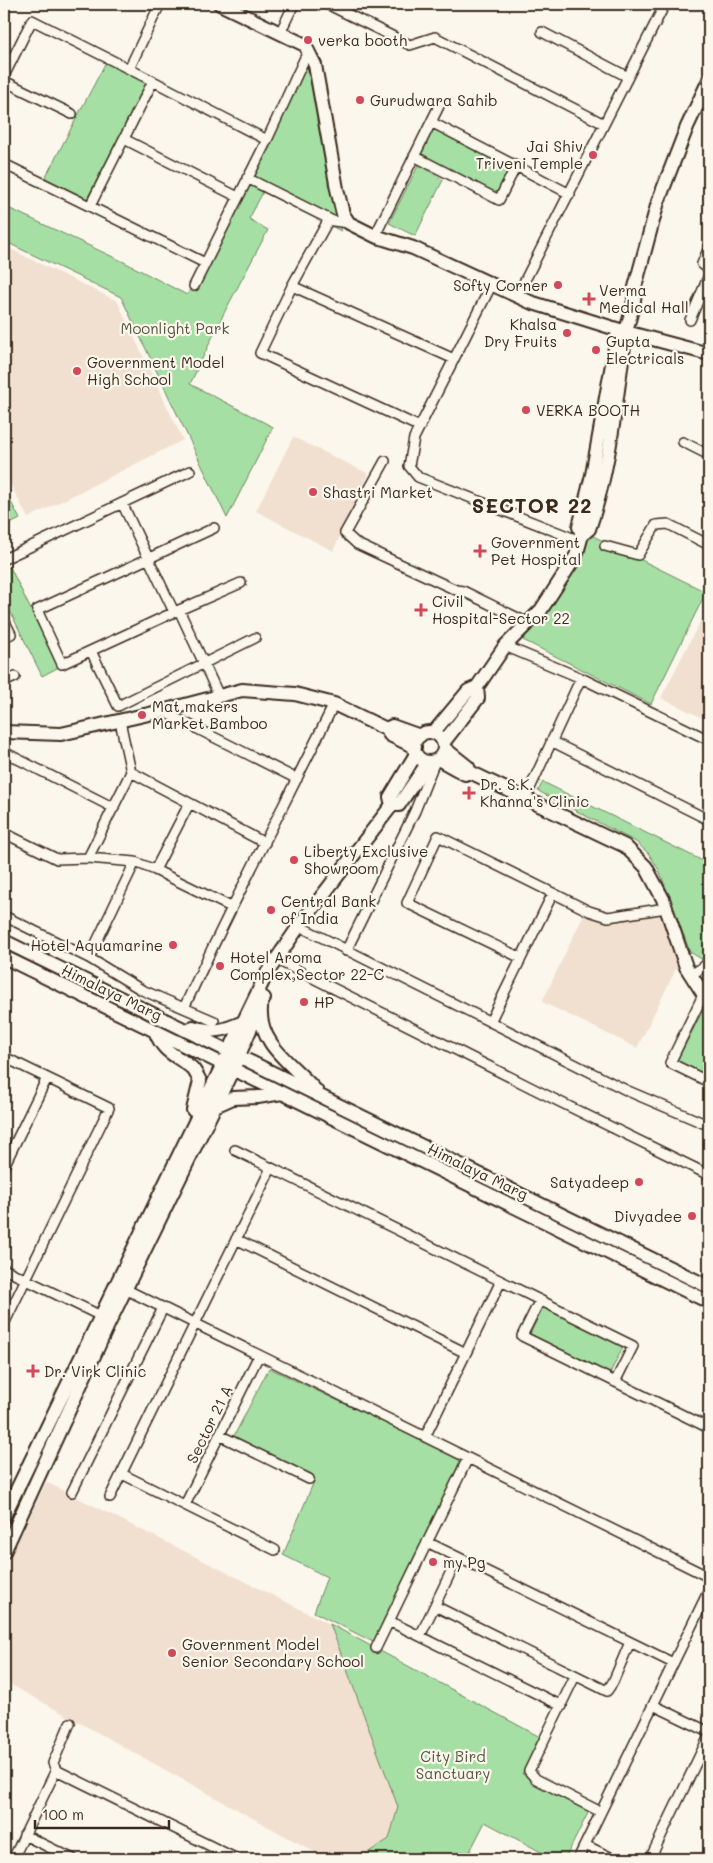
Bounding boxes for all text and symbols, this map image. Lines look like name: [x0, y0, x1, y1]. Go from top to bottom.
place label: verka booth: [318, 30, 407, 50]
marker: verka booth: [302, 34, 314, 46]
place label: Gurudwara Sahib: [370, 90, 498, 110]
marker: Gurudwara Sahib: [354, 94, 366, 106]
place label: Jai Shiv Triveni Temple: [476, 136, 583, 173]
marker: Jai Shiv Triveni Temple: [587, 149, 599, 161]
place label: Softy Corner: [453, 275, 548, 295]
marker: Softy Corner: [552, 279, 564, 291]
place label: Verma Medical Hall: [599, 280, 689, 317]
marker: Verma Medical Hall: [583, 293, 595, 305]
place label: Khalsa Dry Fruits: [484, 314, 557, 351]
park label: Moonlight Park: [121, 318, 230, 338]
marker: Khalsa Dry Fruits: [561, 327, 573, 339]
place label: Gupta Electricals: [606, 331, 684, 368]
marker: Gupta Electricals: [590, 344, 602, 356]
place label: Government Model High School: [87, 352, 224, 389]
marker: Government Model High School: [71, 365, 83, 377]
place label: VERKA BOOTH: [536, 400, 640, 420]
marker: VERKA BOOTH: [520, 404, 532, 416]
place label: Shastri Market: [323, 482, 433, 502]
marker: Shastri Market: [307, 486, 319, 498]
district label: SECTOR 22: [472, 492, 592, 518]
place label: Government Pet Hospital: [491, 532, 581, 569]
marker: Government Pet Hospital: [473, 544, 487, 558]
place label: Civil Hospital-Sector 22: [432, 591, 570, 628]
marker: Civil Hospital-Sector 22: [414, 603, 428, 617]
place label: Mat makers Market Bamboo: [152, 696, 268, 733]
marker: Mat makers Market Bamboo: [136, 709, 148, 721]
place label: Dr. S.K. Khanna's Clinic: [480, 774, 589, 811]
marker: Dr. S.K. Khanna's Clinic: [462, 786, 476, 800]
place label: Liberty Exclusive Showroom: [304, 841, 428, 878]
marker: Liberty Exclusive Showroom: [288, 854, 300, 866]
place label: Central Bank of India: [281, 891, 376, 928]
marker: Central Bank of India: [265, 904, 277, 916]
place label: Hotel Aquamarine: [30, 935, 163, 955]
marker: Hotel Aquamarine: [167, 939, 179, 951]
place label: Hotel Aroma Complex,Sector 22-C: [230, 947, 384, 984]
street label: Himalaya Marg: [59, 959, 166, 1025]
marker: Hotel Aroma Complex,Sector 22-C: [214, 960, 226, 972]
place label: HP: [314, 992, 334, 1012]
marker: HP: [298, 996, 310, 1008]
street label: Himalaya Marg: [425, 1138, 532, 1204]
place label: Satyadeep: [550, 1172, 629, 1192]
marker: Satyadeep: [633, 1176, 645, 1188]
place label: Divyadee: [614, 1206, 682, 1226]
marker: Divyadee: [686, 1210, 698, 1222]
place label: Dr. Virk Clinic: [44, 1361, 147, 1381]
marker: Dr. Virk Clinic: [26, 1364, 40, 1378]
street label: Sector 21 A: [181, 1382, 237, 1466]
place label: my Pg: [443, 1552, 486, 1572]
marker: my Pg: [427, 1556, 439, 1568]
place label: Government Model Senior Secondary School: [182, 1634, 364, 1671]
marker: Government Model Senior Secondary School: [166, 1647, 178, 1659]
park label: City Bird Sanctuary: [416, 1746, 490, 1783]
scale bar: [35, 1798, 169, 1830]
text: 100 m: [42, 1804, 84, 1824]

